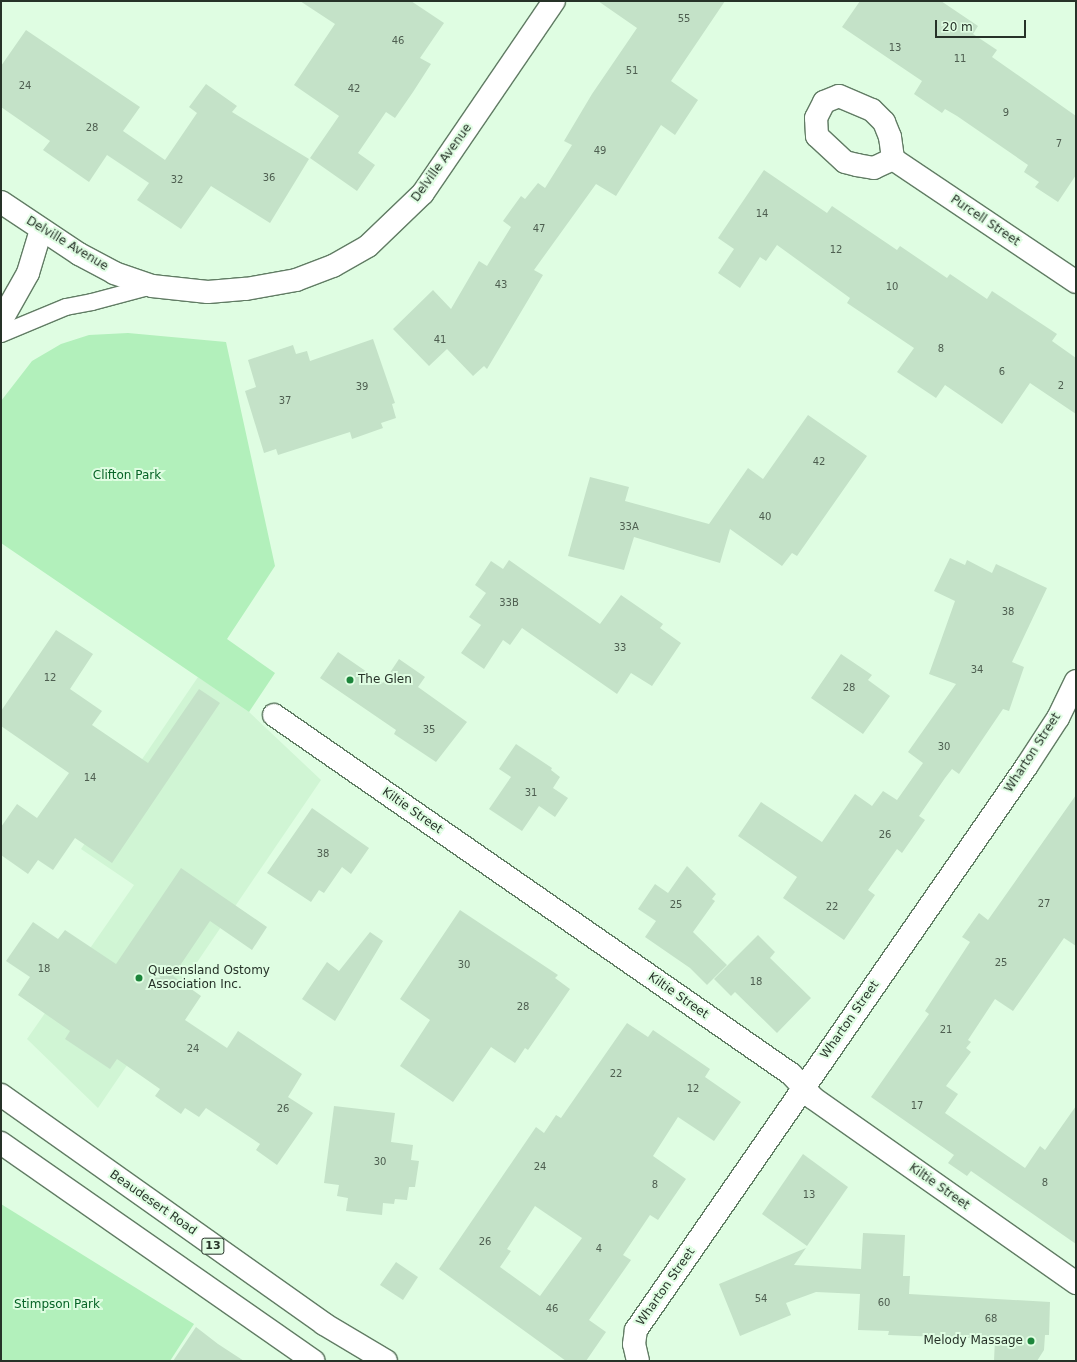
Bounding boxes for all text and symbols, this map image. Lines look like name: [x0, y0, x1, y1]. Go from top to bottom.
scale bar: [937, 12, 1028, 38]
house number: 55: [678, 13, 690, 25]
text: 20 m: [942, 20, 973, 34]
house number: 46: [392, 35, 404, 47]
house number: 13: [889, 42, 901, 54]
house number: 11: [954, 53, 966, 65]
house number: 51: [626, 65, 638, 77]
house number: 24: [19, 80, 31, 92]
house number: 42: [348, 83, 360, 95]
house number: 9: [1003, 107, 1009, 119]
street label: Delville Avenue: [409, 121, 475, 205]
house number: 28: [86, 122, 98, 134]
house number: 7: [1056, 138, 1062, 150]
house number: 49: [594, 145, 606, 157]
house number: 36: [263, 172, 275, 184]
house number: 32: [171, 174, 183, 186]
street label: Purcell Street: [948, 193, 1022, 249]
house number: 14: [756, 208, 768, 220]
street label: Delville Avenue: [24, 214, 110, 274]
house number: 47: [533, 223, 545, 235]
house number: 12: [830, 244, 842, 256]
house number: 43: [495, 279, 507, 291]
house number: 10: [886, 281, 898, 293]
house number: 41: [434, 334, 446, 346]
house number: 8: [938, 343, 944, 355]
house number: 6: [999, 366, 1005, 378]
house number: 2: [1058, 380, 1064, 392]
house number: 39: [356, 381, 368, 393]
house number: 37: [279, 395, 291, 407]
house number: 42: [813, 456, 825, 468]
park label: Clifton Park: [93, 469, 161, 483]
house number: 40: [759, 511, 771, 523]
house number: 33A: [619, 521, 639, 533]
house number: 33B: [499, 597, 519, 609]
house number: 38: [1002, 606, 1014, 618]
house number: 33: [614, 642, 626, 654]
house number: 34: [971, 664, 983, 676]
house number: 12: [44, 672, 56, 684]
place label: The Glen: [358, 673, 412, 687]
marker: The Glen: [345, 675, 355, 685]
house number: 28: [843, 682, 855, 694]
street label: Wharton Street: [1002, 711, 1064, 795]
house number: 35: [423, 724, 435, 736]
house number: 30: [938, 741, 950, 753]
house number: 14: [84, 772, 96, 784]
street label: Kiltie Street: [379, 785, 445, 837]
house number: 31: [525, 787, 537, 799]
house number: 26: [879, 829, 891, 841]
house number: 38: [317, 848, 329, 860]
house number: 27: [1038, 898, 1050, 910]
house number: 25: [670, 899, 682, 911]
house number: 22: [826, 901, 838, 913]
house number: 25: [995, 957, 1007, 969]
house number: 30: [458, 959, 470, 971]
house number: 18: [38, 963, 50, 975]
place label: Queensland Ostomy Association Inc.: [148, 964, 270, 992]
street label: Kiltie Street: [645, 970, 711, 1022]
marker: Queensland Ostomy Association Inc.: [133, 972, 145, 984]
house number: 18: [750, 976, 762, 988]
street label: Wharton Street: [818, 978, 882, 1062]
house number: 28: [517, 1001, 529, 1013]
house number: 21: [940, 1024, 952, 1036]
house number: 24: [187, 1043, 199, 1055]
house number: 22: [610, 1068, 622, 1080]
house number: 12: [687, 1083, 699, 1095]
house number: 17: [911, 1100, 923, 1112]
house number: 26: [277, 1103, 289, 1115]
house number: 30: [374, 1156, 386, 1168]
house number: 24: [534, 1161, 546, 1173]
street label: Kiltie Street: [906, 1161, 972, 1213]
street label: Beaudesert Road: [107, 1168, 199, 1238]
house number: 8: [1042, 1177, 1048, 1189]
house number: 8: [652, 1179, 658, 1191]
house number: 13: [803, 1189, 815, 1201]
house number: 26: [479, 1236, 491, 1248]
road number: 13: [201, 1237, 225, 1255]
house number: 4: [596, 1243, 602, 1255]
street label: Wharton Street: [634, 1245, 698, 1329]
house number: 54: [755, 1293, 767, 1305]
house number: 60: [878, 1297, 890, 1309]
park label: Stimpson Park: [14, 1298, 100, 1312]
house number: 46: [546, 1303, 558, 1315]
house number: 68: [985, 1313, 997, 1325]
place label: Melody Massage: [923, 1334, 1023, 1348]
marker: Melody Massage: [1026, 1336, 1036, 1346]

